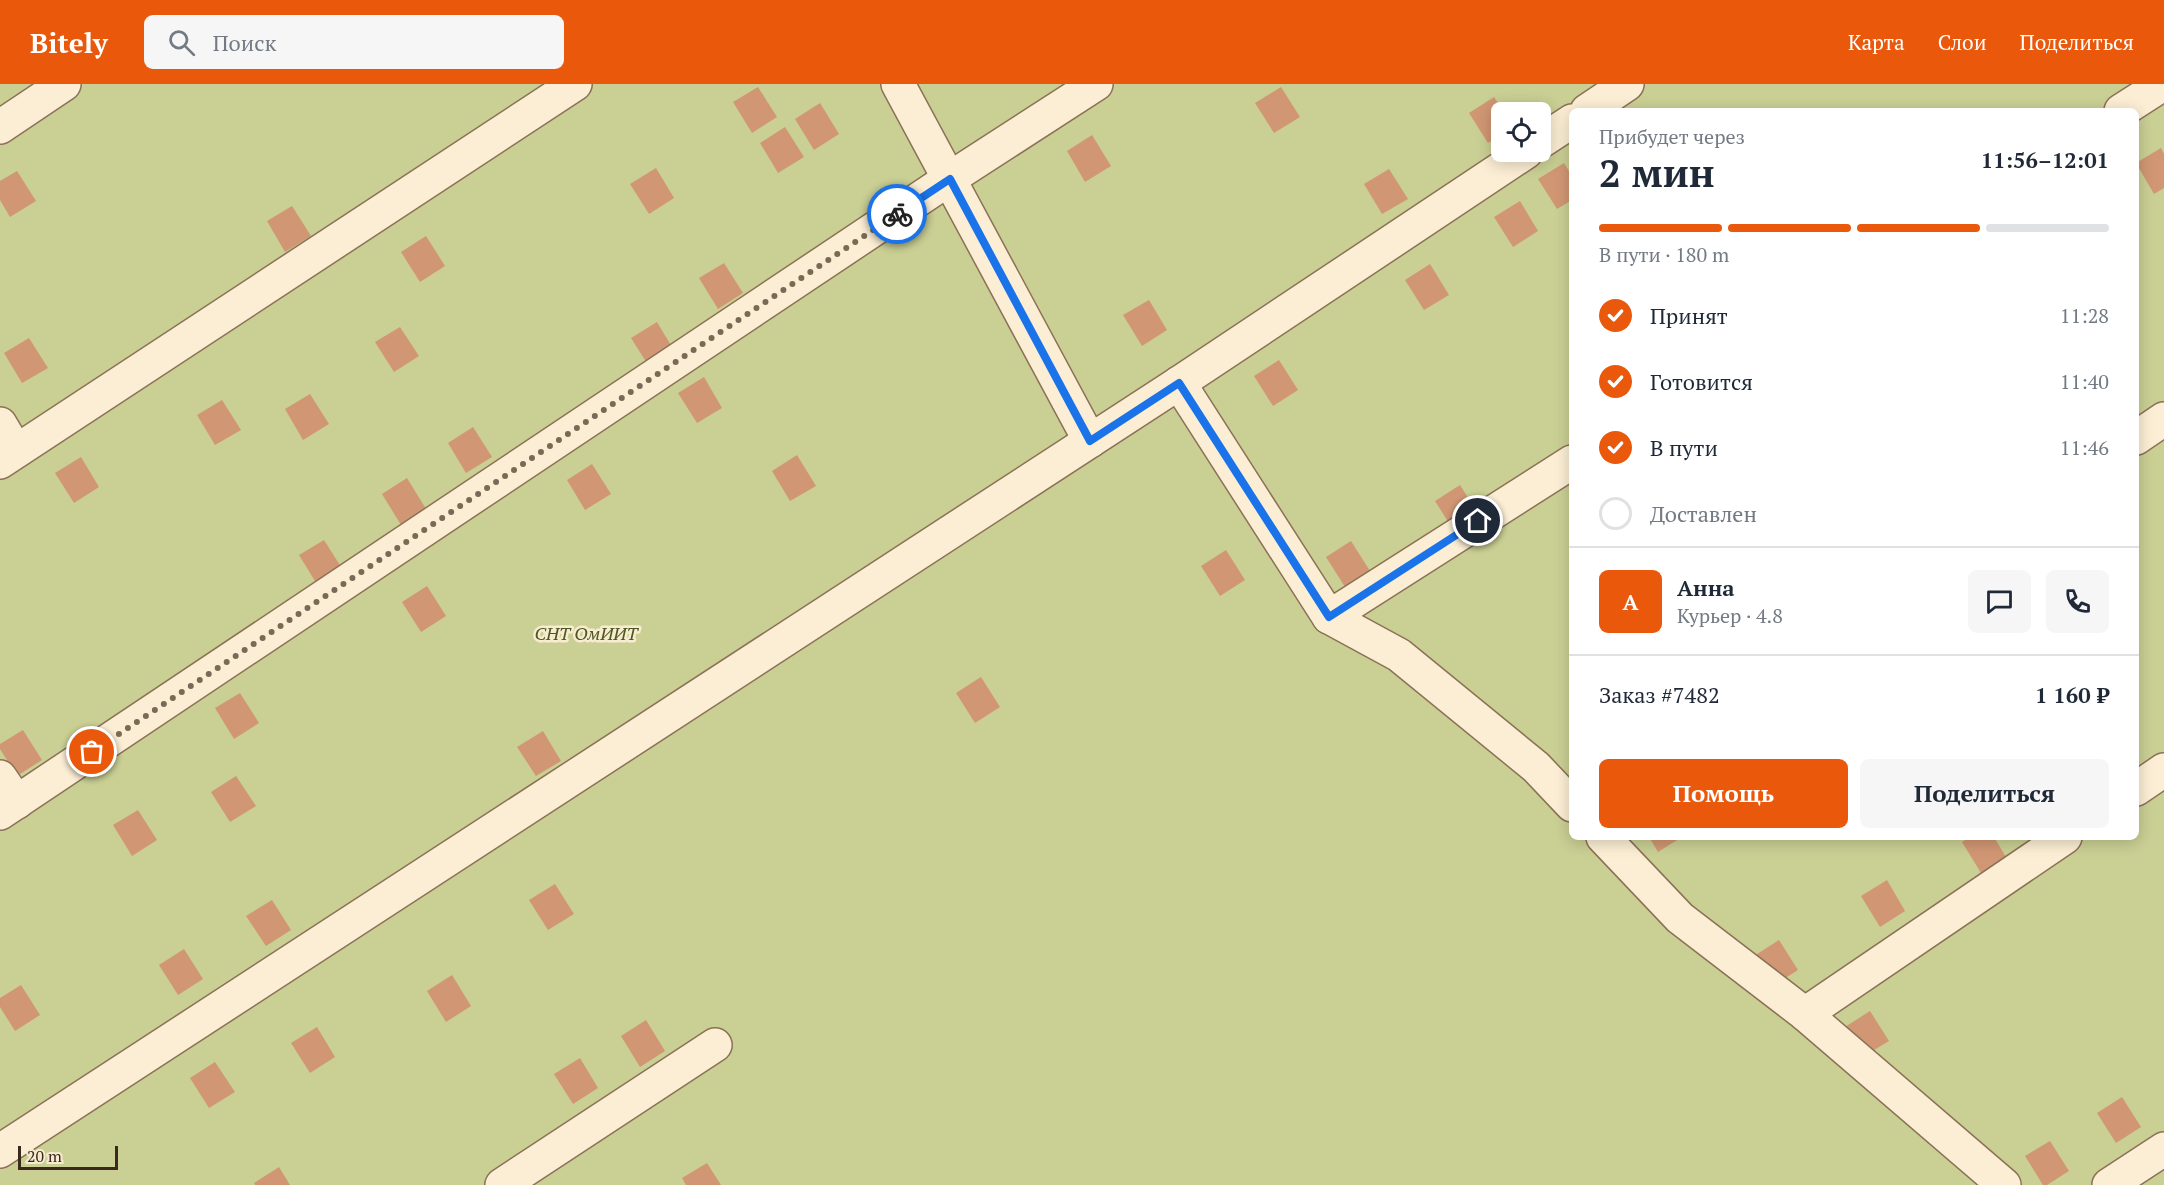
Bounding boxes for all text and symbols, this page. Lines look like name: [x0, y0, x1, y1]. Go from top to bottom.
search box: [144, 15, 564, 69]
text: Bitely: [30, 24, 108, 61]
icon: search: [165, 26, 198, 59]
text: Поиск: [213, 28, 276, 57]
text: Карта: [1848, 28, 1905, 56]
text: Слои: [1938, 28, 1987, 56]
text: Поделиться: [2020, 28, 2134, 56]
map controls: [1491, 102, 1551, 162]
button: locate: [1491, 102, 1551, 162]
text: Прибудет через: [1599, 123, 1745, 150]
text: 11:56–12:01: [1981, 145, 2109, 174]
text: 2 мин: [1599, 146, 1715, 198]
courier: [867, 184, 927, 244]
icon: bike: [881, 198, 914, 231]
text: В пути · 180 m: [1599, 241, 1729, 268]
icon: check: [1599, 299, 1632, 332]
text: Принят: [1650, 301, 1728, 330]
text: 11:28: [2060, 302, 2109, 329]
icon: check: [1599, 365, 1632, 398]
text: Готовится: [1650, 367, 1753, 396]
text: 11:40: [2060, 368, 2109, 395]
icon: check: [1599, 431, 1632, 464]
text: В пути: [1650, 433, 1718, 462]
text: 11:46: [2060, 434, 2109, 461]
pin: [1452, 495, 1503, 546]
text: Доставлен: [1650, 499, 1757, 528]
icon: home: [1461, 504, 1494, 537]
button: chat: [1968, 570, 2031, 633]
button: phone: [2046, 570, 2109, 633]
text: Анна: [1677, 573, 1735, 602]
text: А: [1622, 587, 1639, 616]
text: Курьер · 4.8: [1677, 602, 1783, 629]
park label: СНТ ОмИИТ: [535, 621, 639, 645]
text: Заказ #7482: [1599, 680, 1720, 709]
text: 1 160 ₽: [2035, 680, 2109, 709]
pin: [66, 726, 117, 777]
icon: bag: [75, 735, 108, 768]
button: Помощь: [1599, 759, 1848, 828]
button: Поделиться: [1860, 759, 2109, 828]
scale bar: [18, 1143, 118, 1170]
text: 20 m: [27, 1145, 62, 1167]

